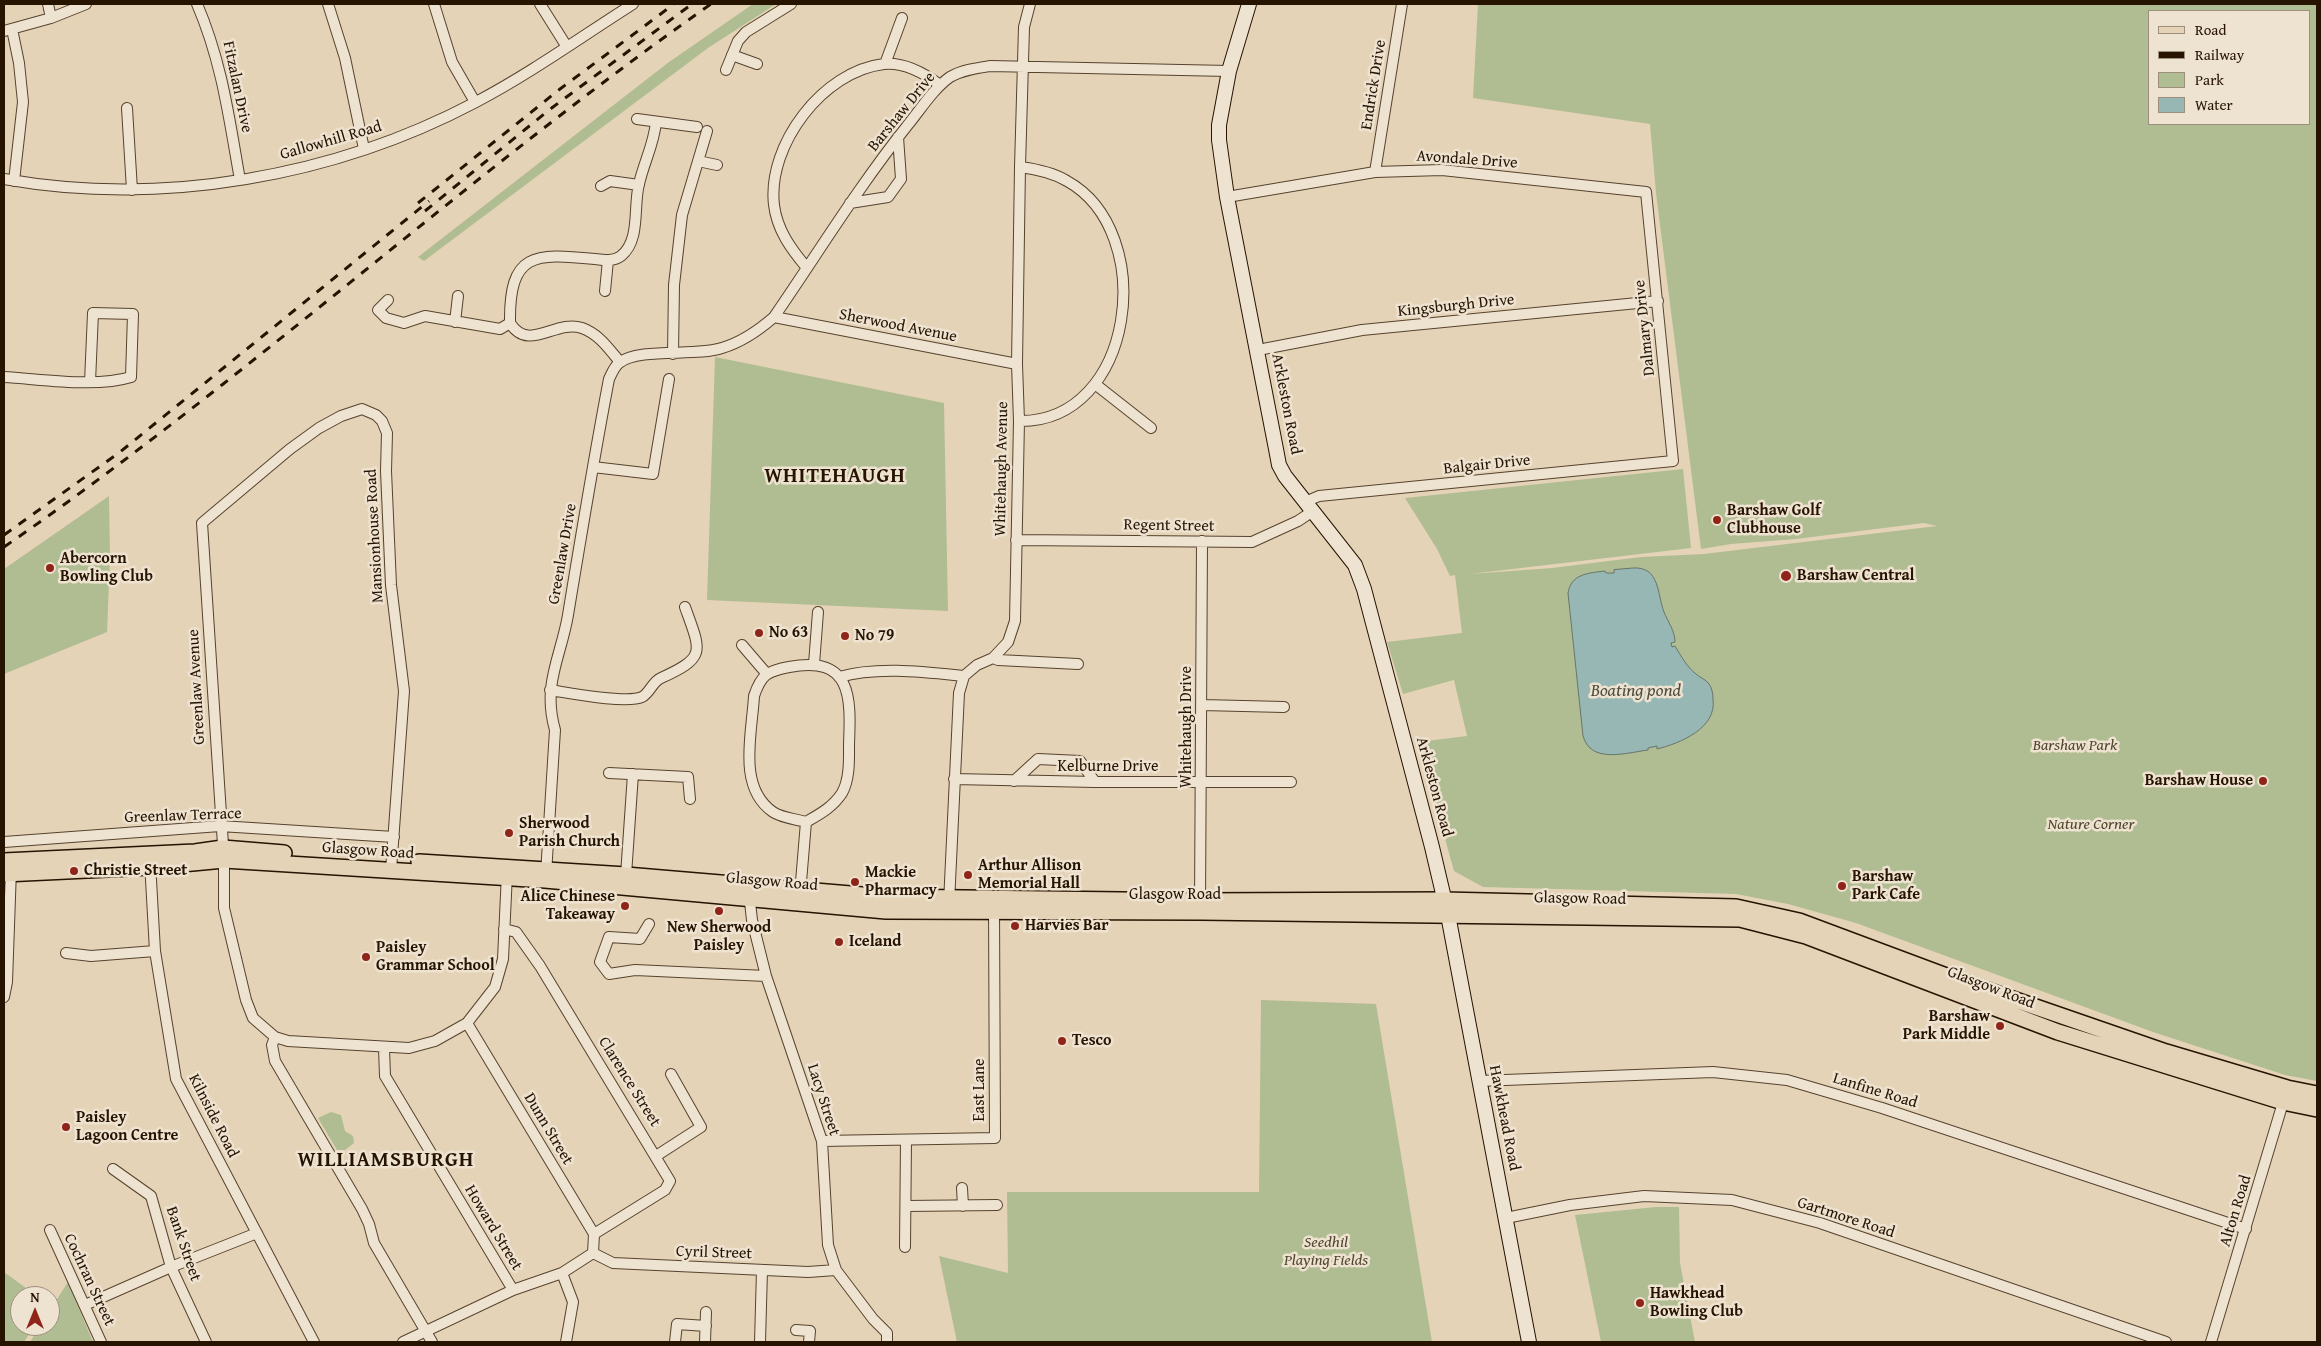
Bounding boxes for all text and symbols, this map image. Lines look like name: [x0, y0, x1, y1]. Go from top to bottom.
legend: [2148, 10, 2311, 125]
text: Road: [2195, 19, 2226, 40]
street label: Endrick Drive: [1357, 39, 1391, 131]
street label: Fitzalan Drive: [218, 40, 256, 134]
text: Railway: [2195, 44, 2244, 65]
street label: Barshaw Drive: [864, 68, 940, 156]
text: Park: [2195, 69, 2224, 90]
text: Water: [2195, 94, 2233, 115]
street label: Gallowhill Road: [278, 117, 384, 165]
street label: Avondale Drive: [1416, 147, 1518, 173]
street label: Dalmary Drive: [1630, 279, 1660, 377]
street label: Kingsburgh Drive: [1397, 290, 1515, 322]
street label: Sherwood Avenue: [837, 305, 959, 347]
street label: Arkleston Road: [1267, 352, 1305, 456]
street label: Whitehaugh Avenue: [991, 401, 1013, 537]
street label: Balgair Drive: [1443, 451, 1531, 479]
district label: WHITEHAUGH: [763, 464, 907, 490]
street label: Mansionhouse Road: [362, 468, 388, 604]
place label: Barshaw Golf Clubhouse: [1727, 501, 1821, 539]
street label: Greenlaw Drive: [545, 502, 581, 606]
marker: Barshaw Golf Clubhouse: [1711, 514, 1723, 526]
street label: Regent Street: [1123, 516, 1215, 536]
place label: Abercorn Bowling Club: [60, 549, 153, 587]
marker: Abercorn Bowling Club: [44, 562, 56, 574]
place label: Barshaw Central: [1797, 566, 1915, 586]
marker: Barshaw Central: [1779, 569, 1793, 583]
place label: No 63: [769, 623, 808, 643]
place label: No 79: [855, 626, 894, 646]
marker: No 63: [753, 627, 765, 639]
street label: Greenlaw Avenue: [184, 629, 210, 745]
marker: No 79: [839, 630, 851, 642]
street label: Whitehaugh Drive: [1177, 666, 1197, 788]
water label: Boating pond: [1591, 680, 1681, 702]
street label: Arkleston Road: [1411, 735, 1457, 839]
park label: Barshaw Park: [2033, 736, 2117, 756]
street label: Kelburne Drive: [1058, 757, 1158, 777]
place label: Barshaw House: [2145, 771, 2253, 791]
marker: Barshaw House: [2257, 775, 2269, 787]
street label: Greenlaw Terrace: [124, 804, 242, 828]
place label: Sherwood Parish Church: [519, 814, 620, 852]
park label: Nature Corner: [2048, 815, 2134, 835]
marker: Sherwood Parish Church: [503, 827, 515, 839]
street label: Glasgow Road: [321, 838, 415, 864]
place label: Arthur Allison Memorial Hall: [978, 856, 1081, 894]
place label: Christie Street: [84, 861, 187, 881]
place label: Mackie Pharmacy: [865, 863, 937, 901]
marker: Christie Street: [68, 865, 80, 877]
place label: Barshaw Park Cafe: [1852, 867, 1920, 905]
street label: Glasgow Road: [725, 868, 819, 896]
marker: Arthur Allison Memorial Hall: [962, 869, 974, 881]
marker: Mackie Pharmacy: [849, 876, 861, 888]
marker: Barshaw Park Cafe: [1836, 880, 1848, 892]
street label: Glasgow Road: [1129, 885, 1221, 905]
place label: Alice Chinese Takeaway: [521, 887, 615, 925]
street label: Glasgow Road: [1534, 889, 1626, 909]
marker: Alice Chinese Takeaway: [619, 900, 631, 912]
marker: New Sherwood Paisley: [713, 905, 725, 917]
place label: Harvies Bar: [1025, 916, 1109, 936]
place label: New Sherwood Paisley: [667, 918, 771, 956]
marker: Harvies Bar: [1009, 920, 1021, 932]
place label: Iceland: [849, 932, 901, 952]
marker: Iceland: [833, 936, 845, 948]
place label: Paisley Grammar School: [376, 938, 495, 976]
marker: Paisley Grammar School: [360, 951, 372, 963]
street label: Glasgow Road: [1945, 963, 2037, 1013]
place label: Barshaw Park Middle: [1903, 1007, 1990, 1045]
marker: Barshaw Park Middle: [1994, 1020, 2006, 1032]
place label: Tesco: [1072, 1031, 1111, 1051]
street label: Clarence Street: [594, 1034, 664, 1130]
marker: Tesco: [1056, 1035, 1068, 1047]
street label: East Lane: [970, 1058, 990, 1122]
street label: Lacy Street: [802, 1062, 844, 1138]
street label: Hawkhead Road: [1484, 1064, 1524, 1172]
street label: Lanfine Road: [1830, 1069, 1920, 1113]
street label: Kilnside Road: [184, 1071, 242, 1161]
street label: Dunn Street: [519, 1090, 577, 1168]
place label: Paisley Lagoon Centre: [76, 1108, 178, 1146]
marker: Paisley Lagoon Centre: [60, 1121, 72, 1133]
district label: WILLIAMSBURGH: [296, 1148, 476, 1174]
street label: Alton Road: [2216, 1173, 2256, 1249]
street label: Howard Street: [460, 1182, 526, 1274]
street label: Gartmore Road: [1795, 1193, 1897, 1243]
street label: Bank Street: [161, 1204, 205, 1284]
street label: Cochran Street: [59, 1231, 119, 1329]
park label: Seedhil Playing Fields: [1284, 1233, 1368, 1271]
street label: Cyril Street: [676, 1242, 752, 1264]
place label: Hawkhead Bowling Club: [1650, 1284, 1743, 1322]
north arrow: [10, 1286, 60, 1336]
text: N: [30, 1287, 40, 1307]
marker: Hawkhead Bowling Club: [1634, 1297, 1646, 1309]

